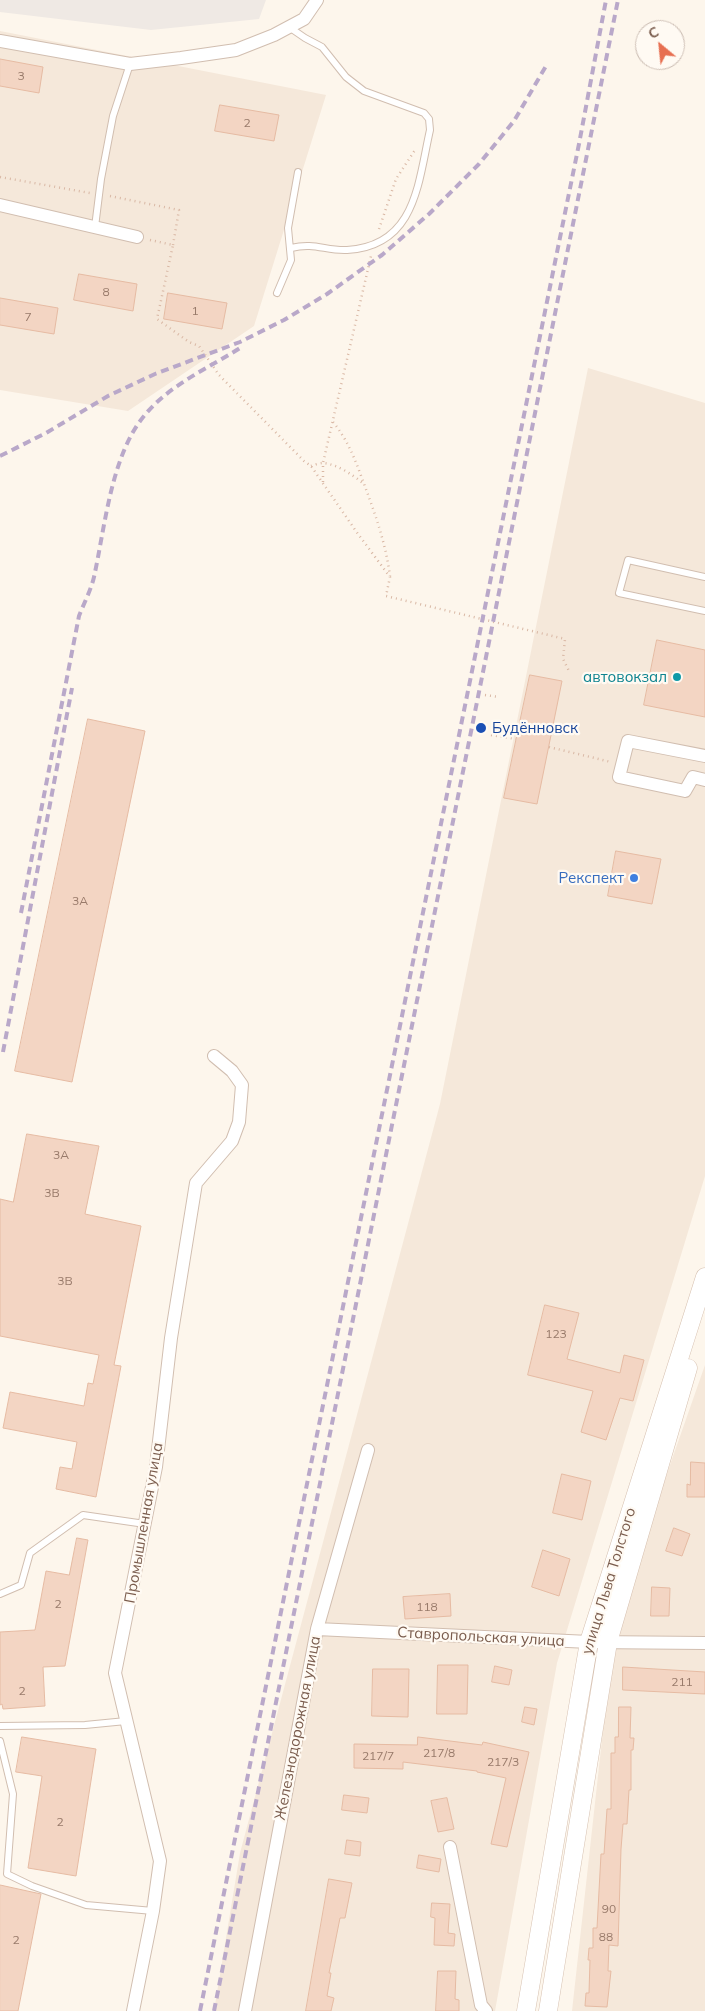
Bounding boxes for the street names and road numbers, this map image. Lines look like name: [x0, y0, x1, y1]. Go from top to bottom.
street label: Промышленная улица: [121, 1441, 167, 1605]
street label: улица Льва Толстого: [578, 1505, 640, 1657]
street label: Ставропольская улица: [397, 1624, 565, 1650]
street label: Железнодорожная улица: [271, 1634, 325, 1822]

